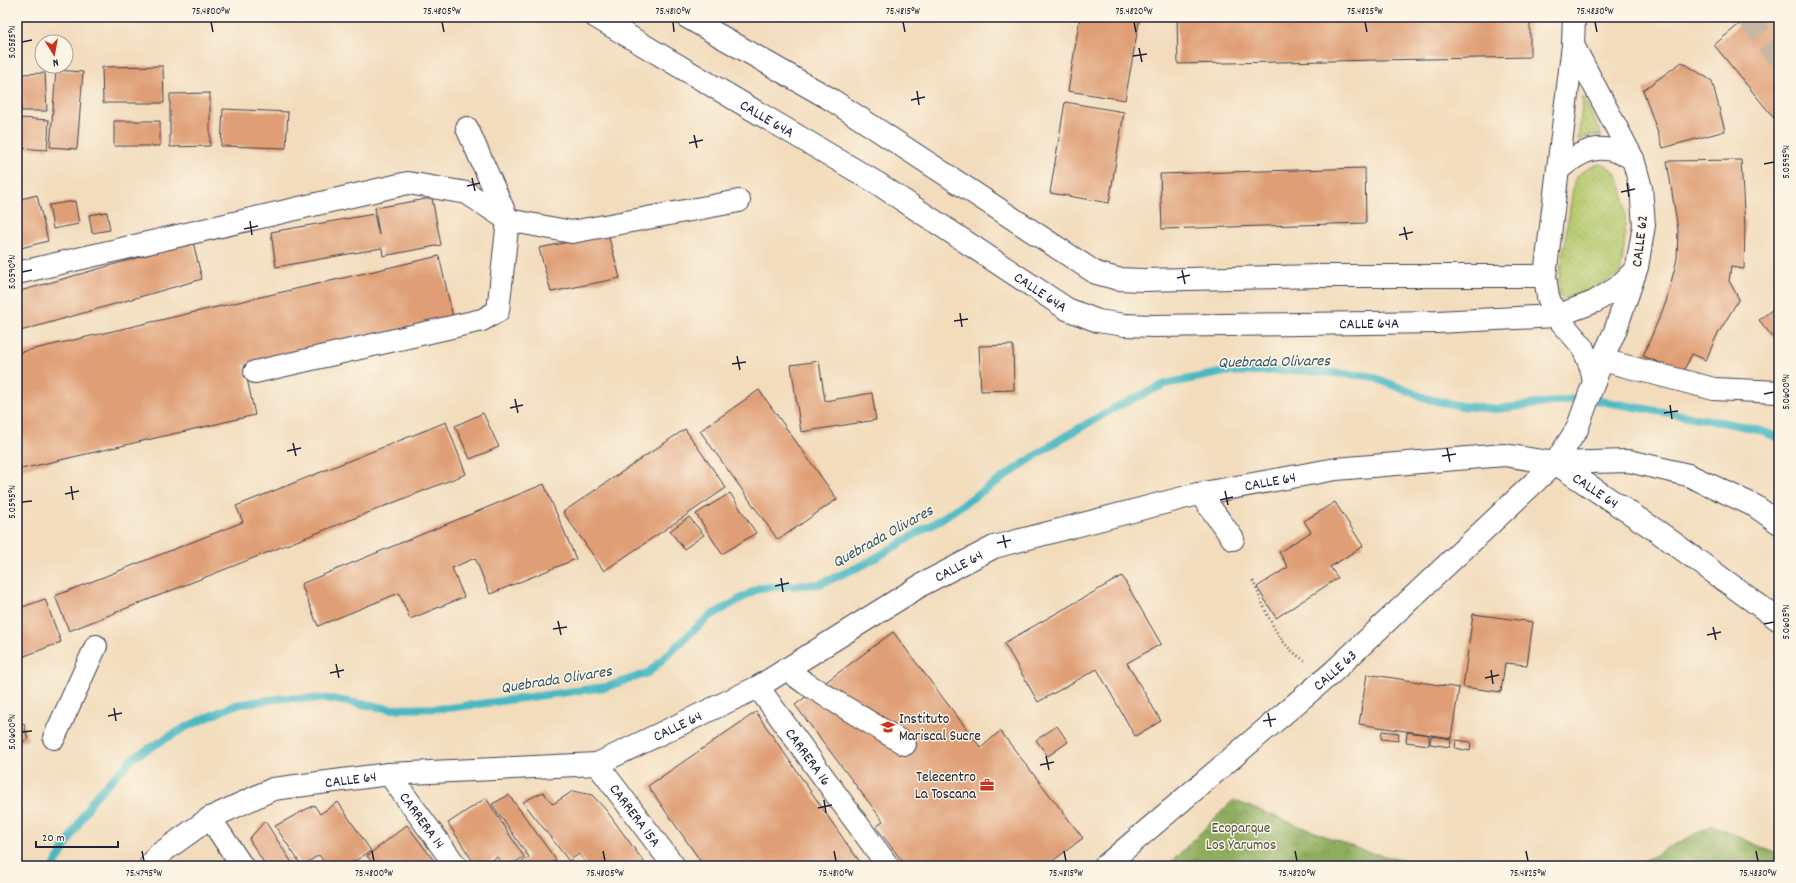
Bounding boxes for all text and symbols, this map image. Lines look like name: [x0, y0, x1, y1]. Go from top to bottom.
text: 75.4800°W: [192, 5, 230, 19]
text: 75.4805°W: [423, 5, 461, 19]
text: 75.4810°W: [656, 5, 691, 19]
text: 75.4815°W: [886, 5, 920, 19]
text: 75.4820°W: [1115, 5, 1153, 19]
text: 75.4825°W: [1347, 5, 1383, 19]
text: 75.4830°W: [1576, 5, 1614, 19]
text: 5.0585°N: [6, 25, 20, 59]
north arrow: [34, 34, 74, 74]
text: N: [51, 53, 60, 70]
street label: CALLE 64A: [735, 95, 798, 145]
text: 5.0595°N: [1780, 145, 1794, 179]
street label: CALLE 62: [1627, 214, 1655, 268]
text: 5.0590°N: [6, 255, 20, 289]
street label: CALLE 64A: [1009, 268, 1071, 319]
street label: CALLE 64A: [1339, 314, 1399, 336]
water label: Quebrada Olivares: [1218, 350, 1332, 375]
text: 5.0600°N: [1780, 374, 1794, 410]
street label: CALLE 64: [1243, 467, 1298, 498]
street label: CALLE 64: [1567, 468, 1622, 515]
text: 5.0595°N: [6, 485, 20, 519]
water label: Quebrada Olivares: [829, 499, 939, 574]
street label: CALLE 64: [931, 546, 987, 589]
text: 5.0605°N: [1780, 605, 1794, 639]
street label: CALLE 63: [1309, 646, 1363, 697]
water label: Quebrada Olivares: [499, 660, 615, 701]
street label: CALLE 64: [650, 706, 706, 748]
place label: Instituto Mariscal Sucre: [899, 709, 981, 748]
text: 5.0600°N: [6, 714, 20, 750]
school or university icon: Instituto Mariscal Sucre: [880, 719, 896, 735]
street label: CARRERA 16: [778, 724, 835, 791]
street label: CALLE 64: [324, 767, 378, 795]
place label: Telecentro La Toscana: [915, 767, 977, 806]
office icon: Telecentro La Toscana: [979, 777, 995, 793]
street label: CARRERA 15A: [603, 780, 665, 853]
street label: CARRERA 14: [393, 788, 449, 854]
park label: Ecoparque Los Yarumos: [1206, 818, 1276, 857]
scale bar: [36, 823, 118, 849]
text: 20 m: [42, 830, 65, 847]
text: 75.4795°W: [126, 867, 162, 881]
text: 75.4800°W: [355, 867, 393, 881]
text: 75.4805°W: [586, 867, 624, 881]
text: 75.4810°W: [819, 867, 854, 881]
text: 75.4815°W: [1049, 867, 1083, 881]
text: 75.4820°W: [1278, 867, 1316, 881]
text: 75.4825°W: [1510, 867, 1546, 881]
text: 75.4830°W: [1739, 867, 1777, 881]

